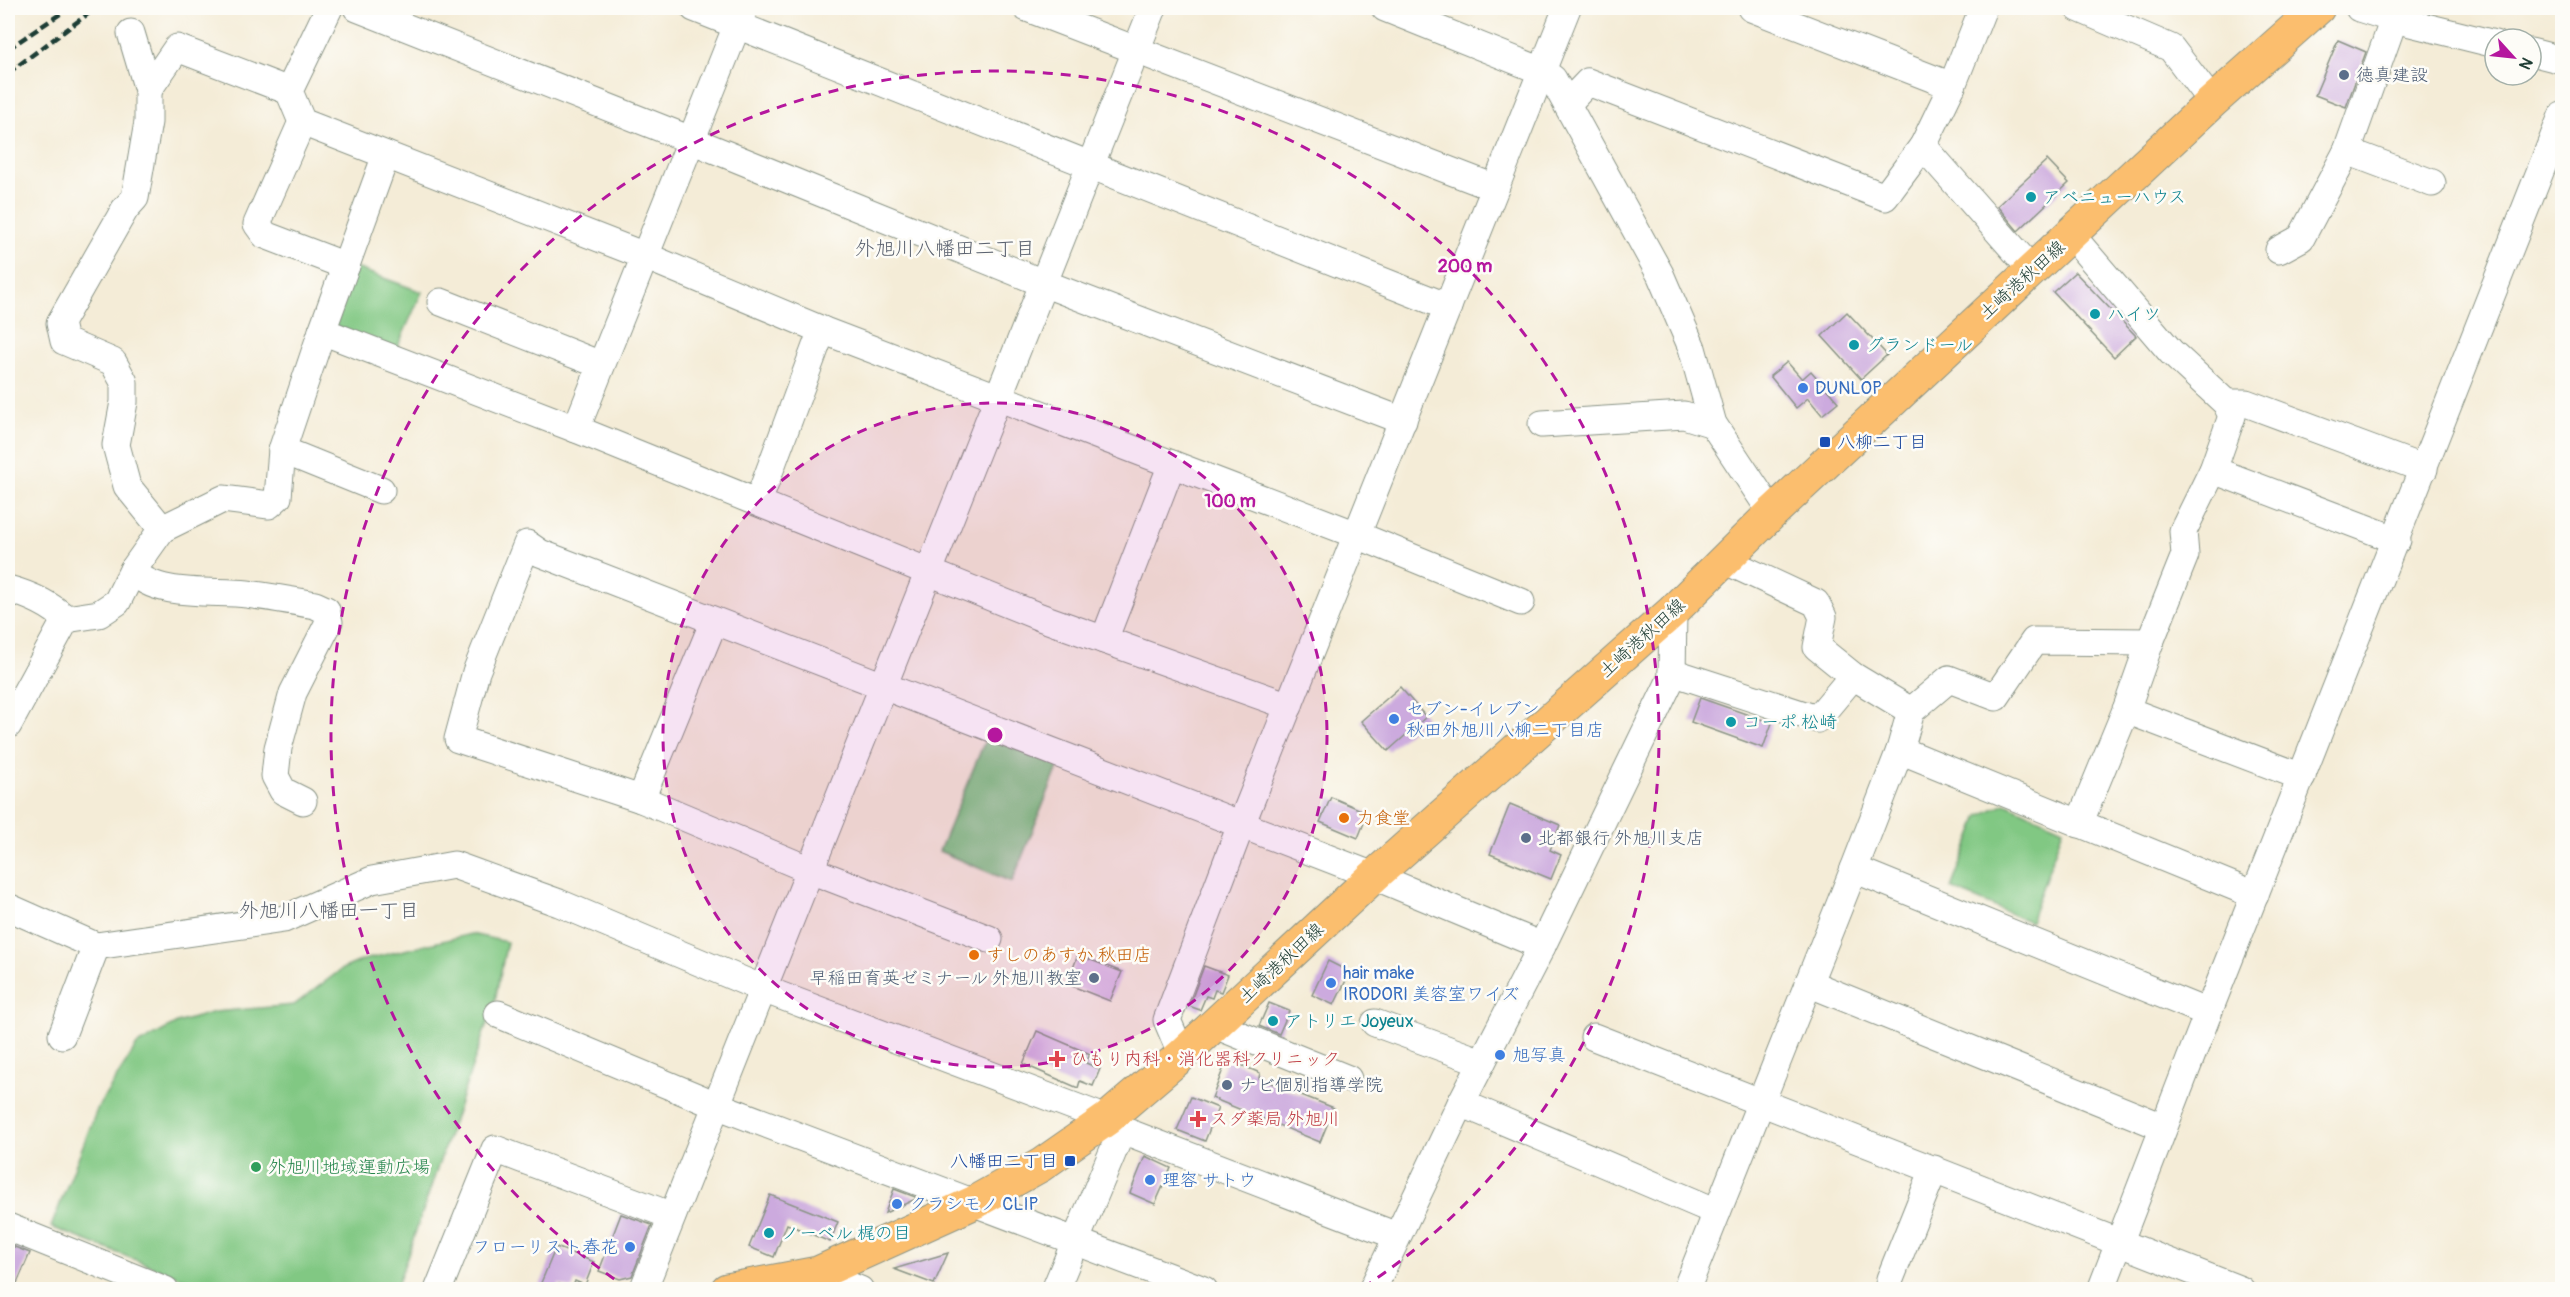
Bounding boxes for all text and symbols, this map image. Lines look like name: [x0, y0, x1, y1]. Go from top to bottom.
north arrow: [2483, 27, 2543, 87]
text: N: [2514, 54, 2537, 73]
place label: 徳真建設: [2356, 64, 2428, 87]
marker: 徳真建設: [2337, 68, 2351, 82]
place label: アベニューハウス: [2043, 186, 2186, 209]
marker: アベニューハウス: [2024, 190, 2038, 204]
district label: 外旭川八幡田二丁目: [855, 236, 1035, 261]
street label: 土崎港秋田線: [1975, 236, 2070, 325]
text: 200 m: [1438, 255, 1492, 278]
place label: ハイツ: [2107, 303, 2161, 326]
marker: ハイツ: [2088, 307, 2102, 321]
place label: グランドール: [1866, 334, 1973, 357]
marker: グランドール: [1847, 338, 1861, 352]
place label: DUNLOP: [1815, 377, 1882, 400]
marker: DUNLOP: [1796, 381, 1810, 395]
place label: 八柳二丁目: [1837, 431, 1927, 454]
marker: 八柳二丁目: [1818, 435, 1832, 449]
text: 100 m: [1204, 490, 1256, 513]
street label: 土崎港秋田線: [1595, 594, 1690, 683]
place label: セブン-イレブン 秋田外旭川八柳二丁目店: [1406, 698, 1604, 742]
place label: コーポ 松崎: [1743, 711, 1837, 734]
marker: セブン-イレブン 秋田外旭川八柳二丁目店: [1387, 712, 1401, 726]
marker: コーポ 松崎: [1724, 715, 1738, 729]
centre of rings: [985, 725, 1005, 745]
place label: 力食堂: [1356, 807, 1410, 830]
marker: 力食堂: [1337, 811, 1351, 825]
place label: 北都銀行 外旭川支店: [1538, 827, 1704, 850]
marker: 北都銀行 外旭川支店: [1519, 831, 1533, 845]
district label: 外旭川八幡田一丁目: [239, 898, 419, 923]
street label: 土崎港秋田線: [1234, 918, 1329, 1009]
place label: すしのあすか 秋田店: [986, 944, 1152, 967]
marker: すしのあすか 秋田店: [967, 948, 981, 962]
place label: hair make IRODORI 美容室ワイズ: [1343, 962, 1519, 1006]
place label: 早稲田育英ゼミナール 外旭川教室: [810, 967, 1082, 990]
marker: 早稲田育英ゼミナール 外旭川教室: [1087, 971, 1101, 985]
marker: hair make IRODORI 美容室ワイズ: [1324, 976, 1338, 990]
place label: アトリエ Joyeux: [1285, 1010, 1414, 1033]
marker: アトリエ Joyeux: [1266, 1014, 1280, 1028]
place label: 旭写真: [1512, 1044, 1566, 1067]
place label: ひもり内科・消化器科クリニック: [1070, 1048, 1340, 1071]
marker: 旭写真: [1493, 1048, 1507, 1062]
marker: ひもり内科・消化器科クリニック: [1048, 1050, 1066, 1068]
place label: ナビ個別指導学院: [1239, 1074, 1383, 1097]
marker: ナビ個別指導学院: [1220, 1078, 1234, 1092]
place label: スダ薬局 外旭川: [1210, 1108, 1340, 1131]
marker: スダ薬局 外旭川: [1191, 1112, 1205, 1126]
place label: 八幡田二丁目: [950, 1150, 1058, 1173]
marker: 八幡田二丁目: [1063, 1154, 1077, 1168]
place label: 外旭川地域運動広場: [268, 1156, 430, 1179]
marker: 外旭川地域運動広場: [249, 1160, 263, 1174]
place label: 理容 サトウ: [1162, 1169, 1256, 1192]
marker: 理容 サトウ: [1143, 1173, 1157, 1187]
place label: クラシモノ CLIP: [909, 1193, 1039, 1216]
marker: クラシモノ CLIP: [890, 1197, 904, 1211]
place label: ノーベル 梶の目: [781, 1222, 911, 1245]
marker: ノーベル 梶の目: [762, 1226, 776, 1240]
place label: フローリスト春花: [473, 1236, 618, 1259]
marker: フローリスト春花: [623, 1240, 637, 1254]

